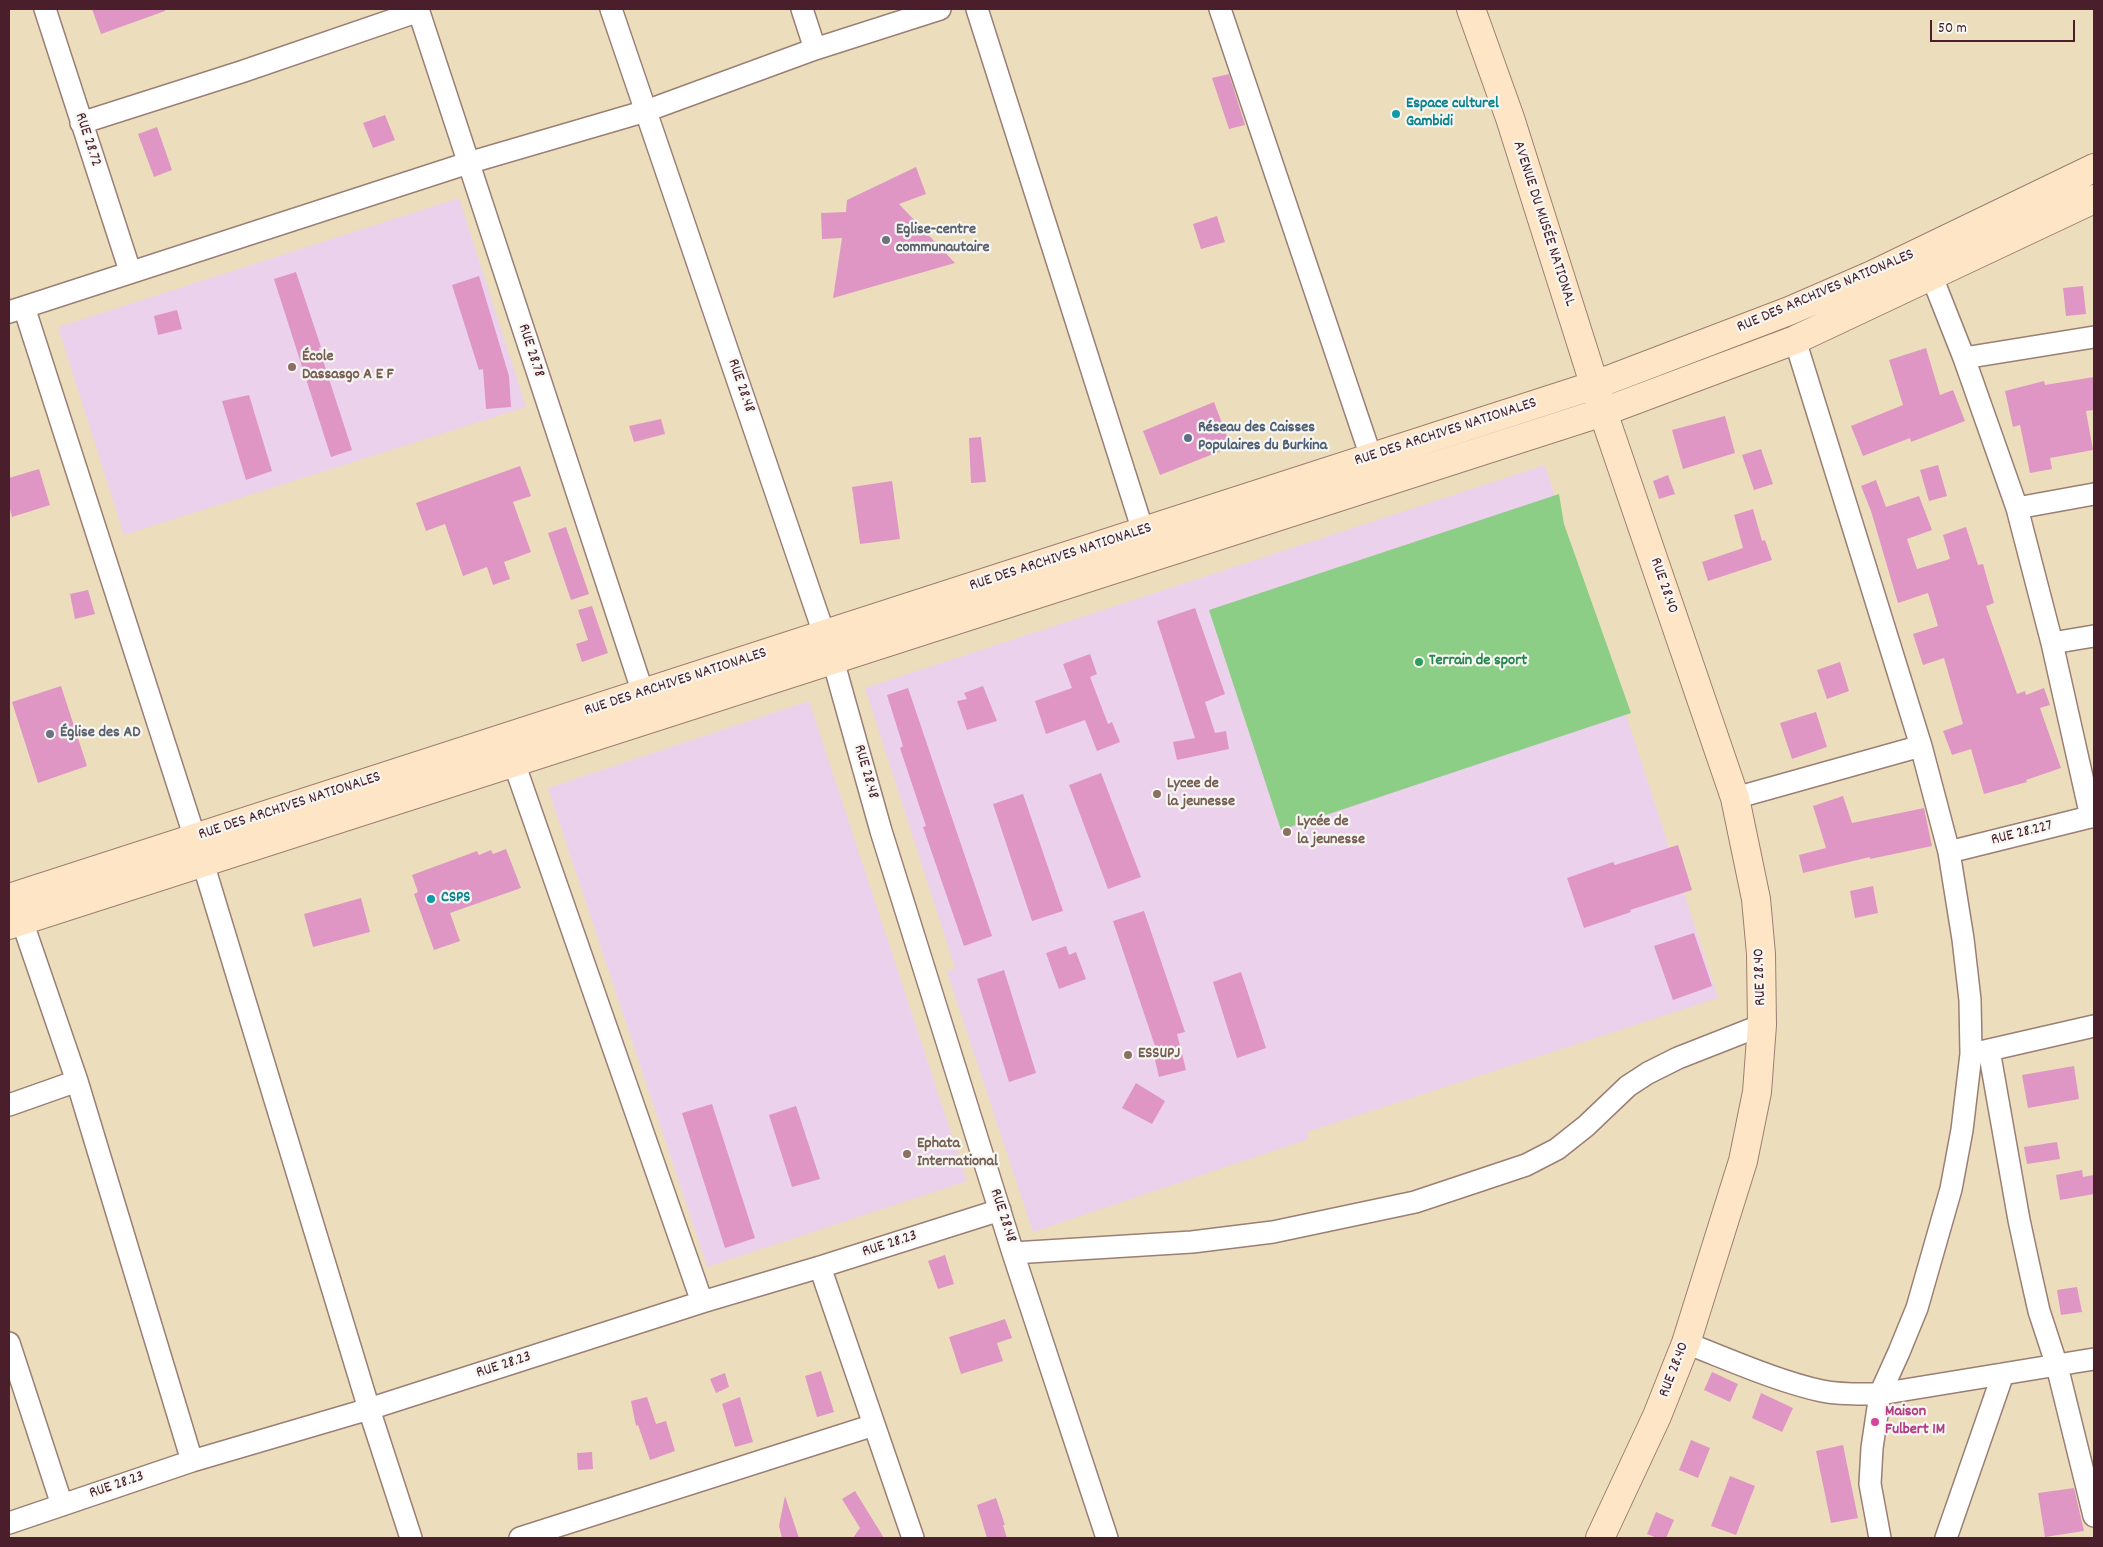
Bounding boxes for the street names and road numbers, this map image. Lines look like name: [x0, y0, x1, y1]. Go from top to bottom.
street label: RUE 28.72: [69, 111, 105, 169]
street label: AVENUE DU MUSÉE NATIONAL: [1507, 139, 1579, 309]
street label: RUE DES ARCHIVES NATIONALES: [1735, 246, 1917, 338]
street label: RUE 28.78: [512, 322, 548, 380]
street label: RUE 28.48: [722, 357, 758, 415]
street label: RUE DES ARCHIVES NATIONALES: [1352, 394, 1540, 472]
street label: RUE DES ARCHIVES NATIONALES: [967, 519, 1155, 597]
street label: RUE 28.40: [1645, 556, 1681, 616]
street label: RUE DES ARCHIVES NATIONALES: [582, 644, 770, 722]
street label: RUE 28.48: [848, 743, 882, 801]
street label: RUE DES ARCHIVES NATIONALES: [196, 768, 384, 846]
street label: RUE 28.227: [1989, 817, 2055, 851]
street label: RUE 28.40: [1750, 948, 1772, 1006]
street label: RUE 28.48: [984, 1187, 1020, 1245]
street label: RUE 28.23: [860, 1227, 920, 1263]
street label: RUE 28.40: [1656, 1340, 1694, 1400]
street label: RUE 28.23: [474, 1348, 534, 1384]
street label: RUE 28.23: [87, 1468, 147, 1504]

